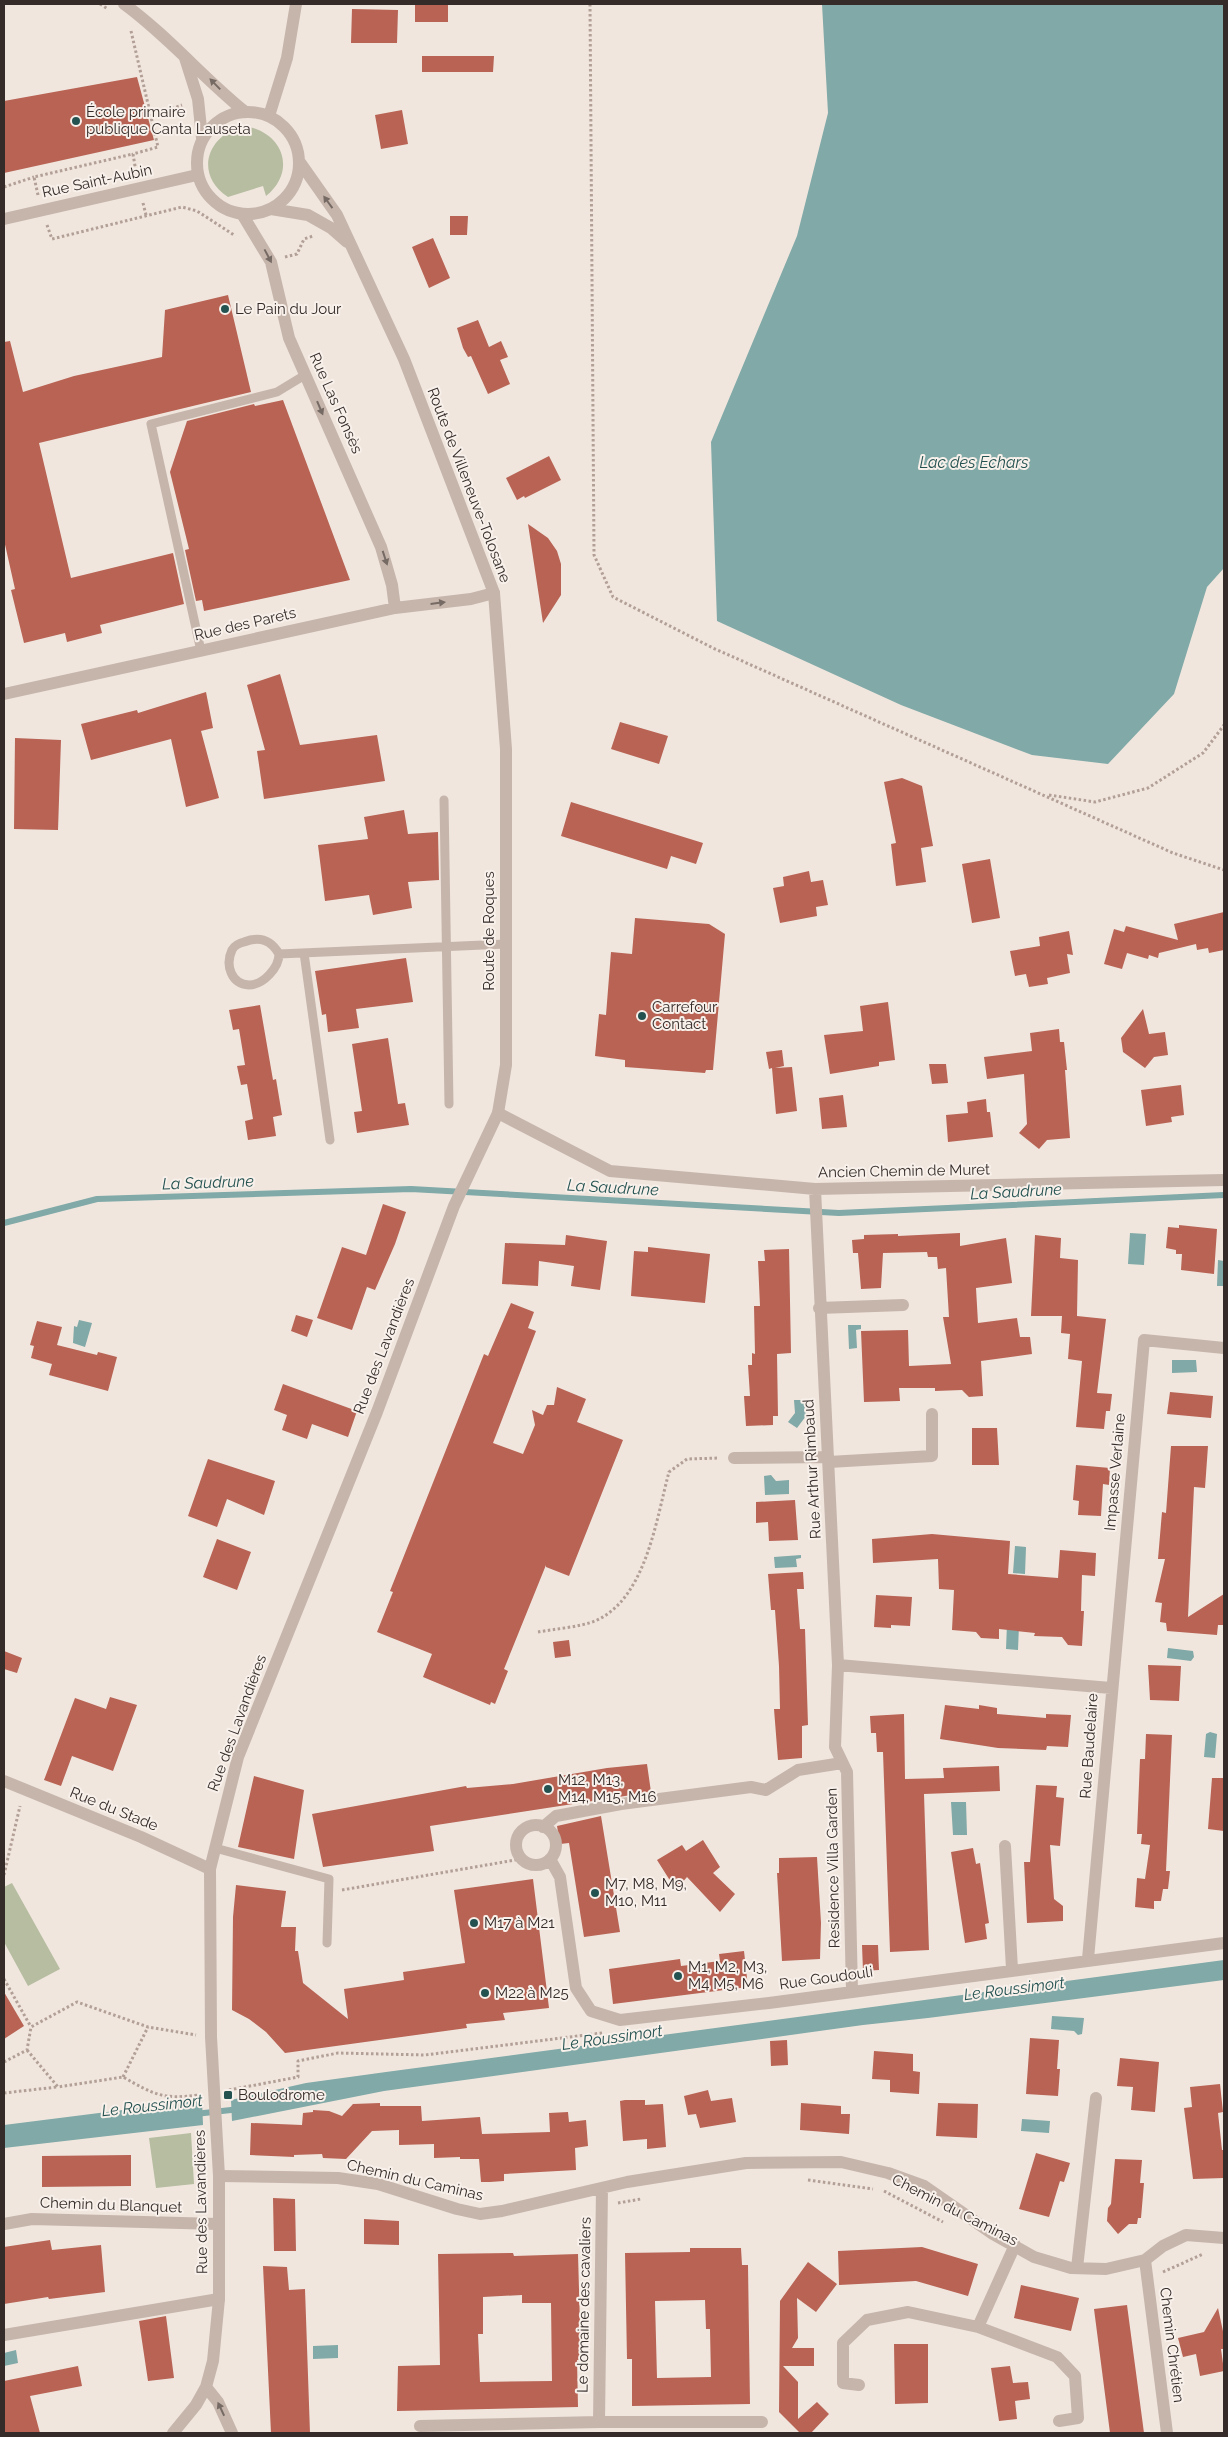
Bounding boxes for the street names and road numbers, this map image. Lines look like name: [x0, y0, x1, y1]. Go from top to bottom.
street label: Rue Saint-Aubin: [40, 161, 154, 201]
street label: Rue Las Fonsès: [306, 350, 366, 456]
street label: Route de Villeneuve-Tolosane: [423, 385, 515, 585]
street label: Rue des Parets: [192, 604, 298, 644]
street label: Route de Roques: [480, 871, 498, 991]
street label: Ancien Chemin de Muret: [818, 1161, 990, 1181]
street label: Rue des Lavandières: [350, 1275, 418, 1417]
street label: Rue Arthur Rimbaud: [799, 1399, 825, 1539]
street label: Impasse Verlaine: [1101, 1412, 1129, 1531]
street label: Rue des Lavandières: [204, 1652, 270, 1794]
street label: Rue Baudelaire: [1076, 1692, 1102, 1799]
street label: Rue du Stade: [67, 1783, 161, 1835]
street label: Residence Villa Garden: [823, 1788, 843, 1948]
street label: Rue Goudouli: [778, 1963, 874, 1993]
street label: Rue des Lavandières: [191, 2130, 211, 2274]
street label: Chemin du Caminas: [345, 2156, 485, 2204]
street label: Chemin du Caminas: [889, 2170, 1021, 2250]
street label: Chemin du Blanquet: [40, 2194, 182, 2216]
street label: Le domaine des cavaliers: [573, 2217, 595, 2393]
street label: Chemin Chrétien: [1156, 2286, 1188, 2404]

